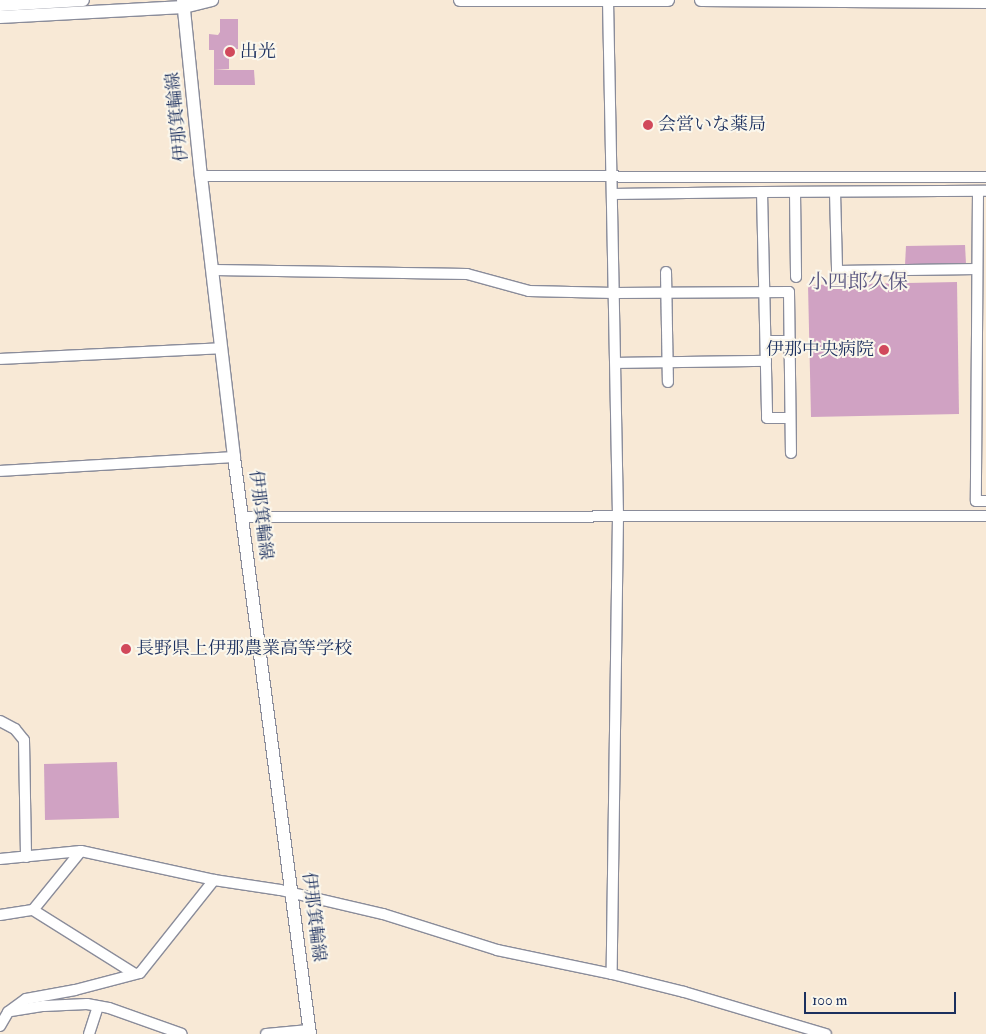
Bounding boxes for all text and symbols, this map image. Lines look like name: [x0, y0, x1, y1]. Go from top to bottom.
place label: 出光: [240, 41, 276, 63]
marker: 出光: [224, 46, 236, 58]
street label: 伊那箕輪線: [163, 71, 193, 163]
place label: 会営いな薬局: [658, 114, 766, 136]
marker: 会営いな薬局: [642, 119, 654, 131]
district label: 小四郎久保: [808, 269, 908, 293]
place label: 伊那中央病院: [766, 339, 874, 361]
marker: 伊那中央病院: [878, 344, 890, 356]
street label: 伊那箕輪線: [244, 469, 276, 561]
place label: 長野県上伊那農業高等学校: [136, 638, 352, 660]
marker: 長野県上伊那農業高等学校: [120, 643, 132, 655]
street label: 伊那箕輪線: [297, 871, 329, 963]
scale bar: [806, 982, 958, 1014]
text: 100 m: [812, 991, 847, 1010]

